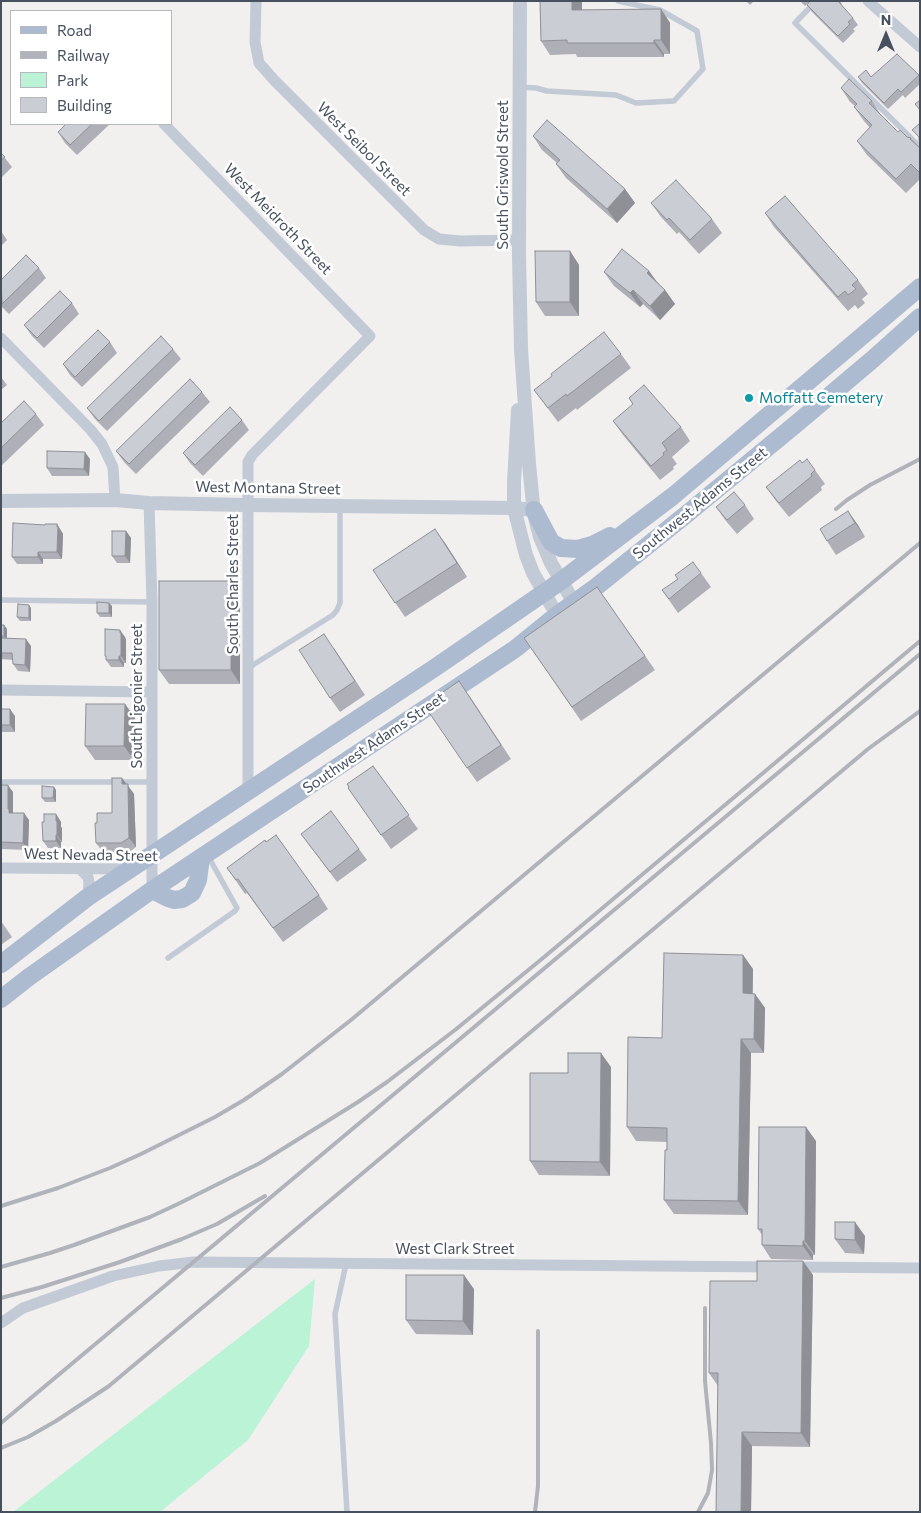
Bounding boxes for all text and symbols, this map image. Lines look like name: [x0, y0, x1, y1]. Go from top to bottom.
legend: [10, 10, 172, 125]
north arrow: [861, 10, 911, 60]
text: N: [881, 11, 891, 28]
text: Road: [57, 21, 92, 39]
text: Railway: [57, 46, 110, 64]
text: Park: [57, 71, 88, 89]
text: Building: [57, 96, 112, 114]
street label: West Seibol Street: [313, 98, 415, 200]
street label: South Griswold Street: [494, 100, 512, 250]
street label: West Meidroth Street: [220, 160, 336, 278]
place label: Moffatt Cemetery: [759, 389, 883, 407]
marker: Moffatt Cemetery: [743, 392, 755, 404]
street label: Southwest Adams Street: [629, 443, 771, 563]
street label: West Montana Street: [195, 478, 341, 498]
street label: South Charles Street: [224, 514, 242, 654]
street label: South Ligonier Street: [128, 624, 146, 768]
street label: Southwest Adams Street: [299, 689, 449, 797]
street label: West Nevada Street: [24, 845, 158, 865]
street label: West Clark Street: [395, 1240, 515, 1258]

